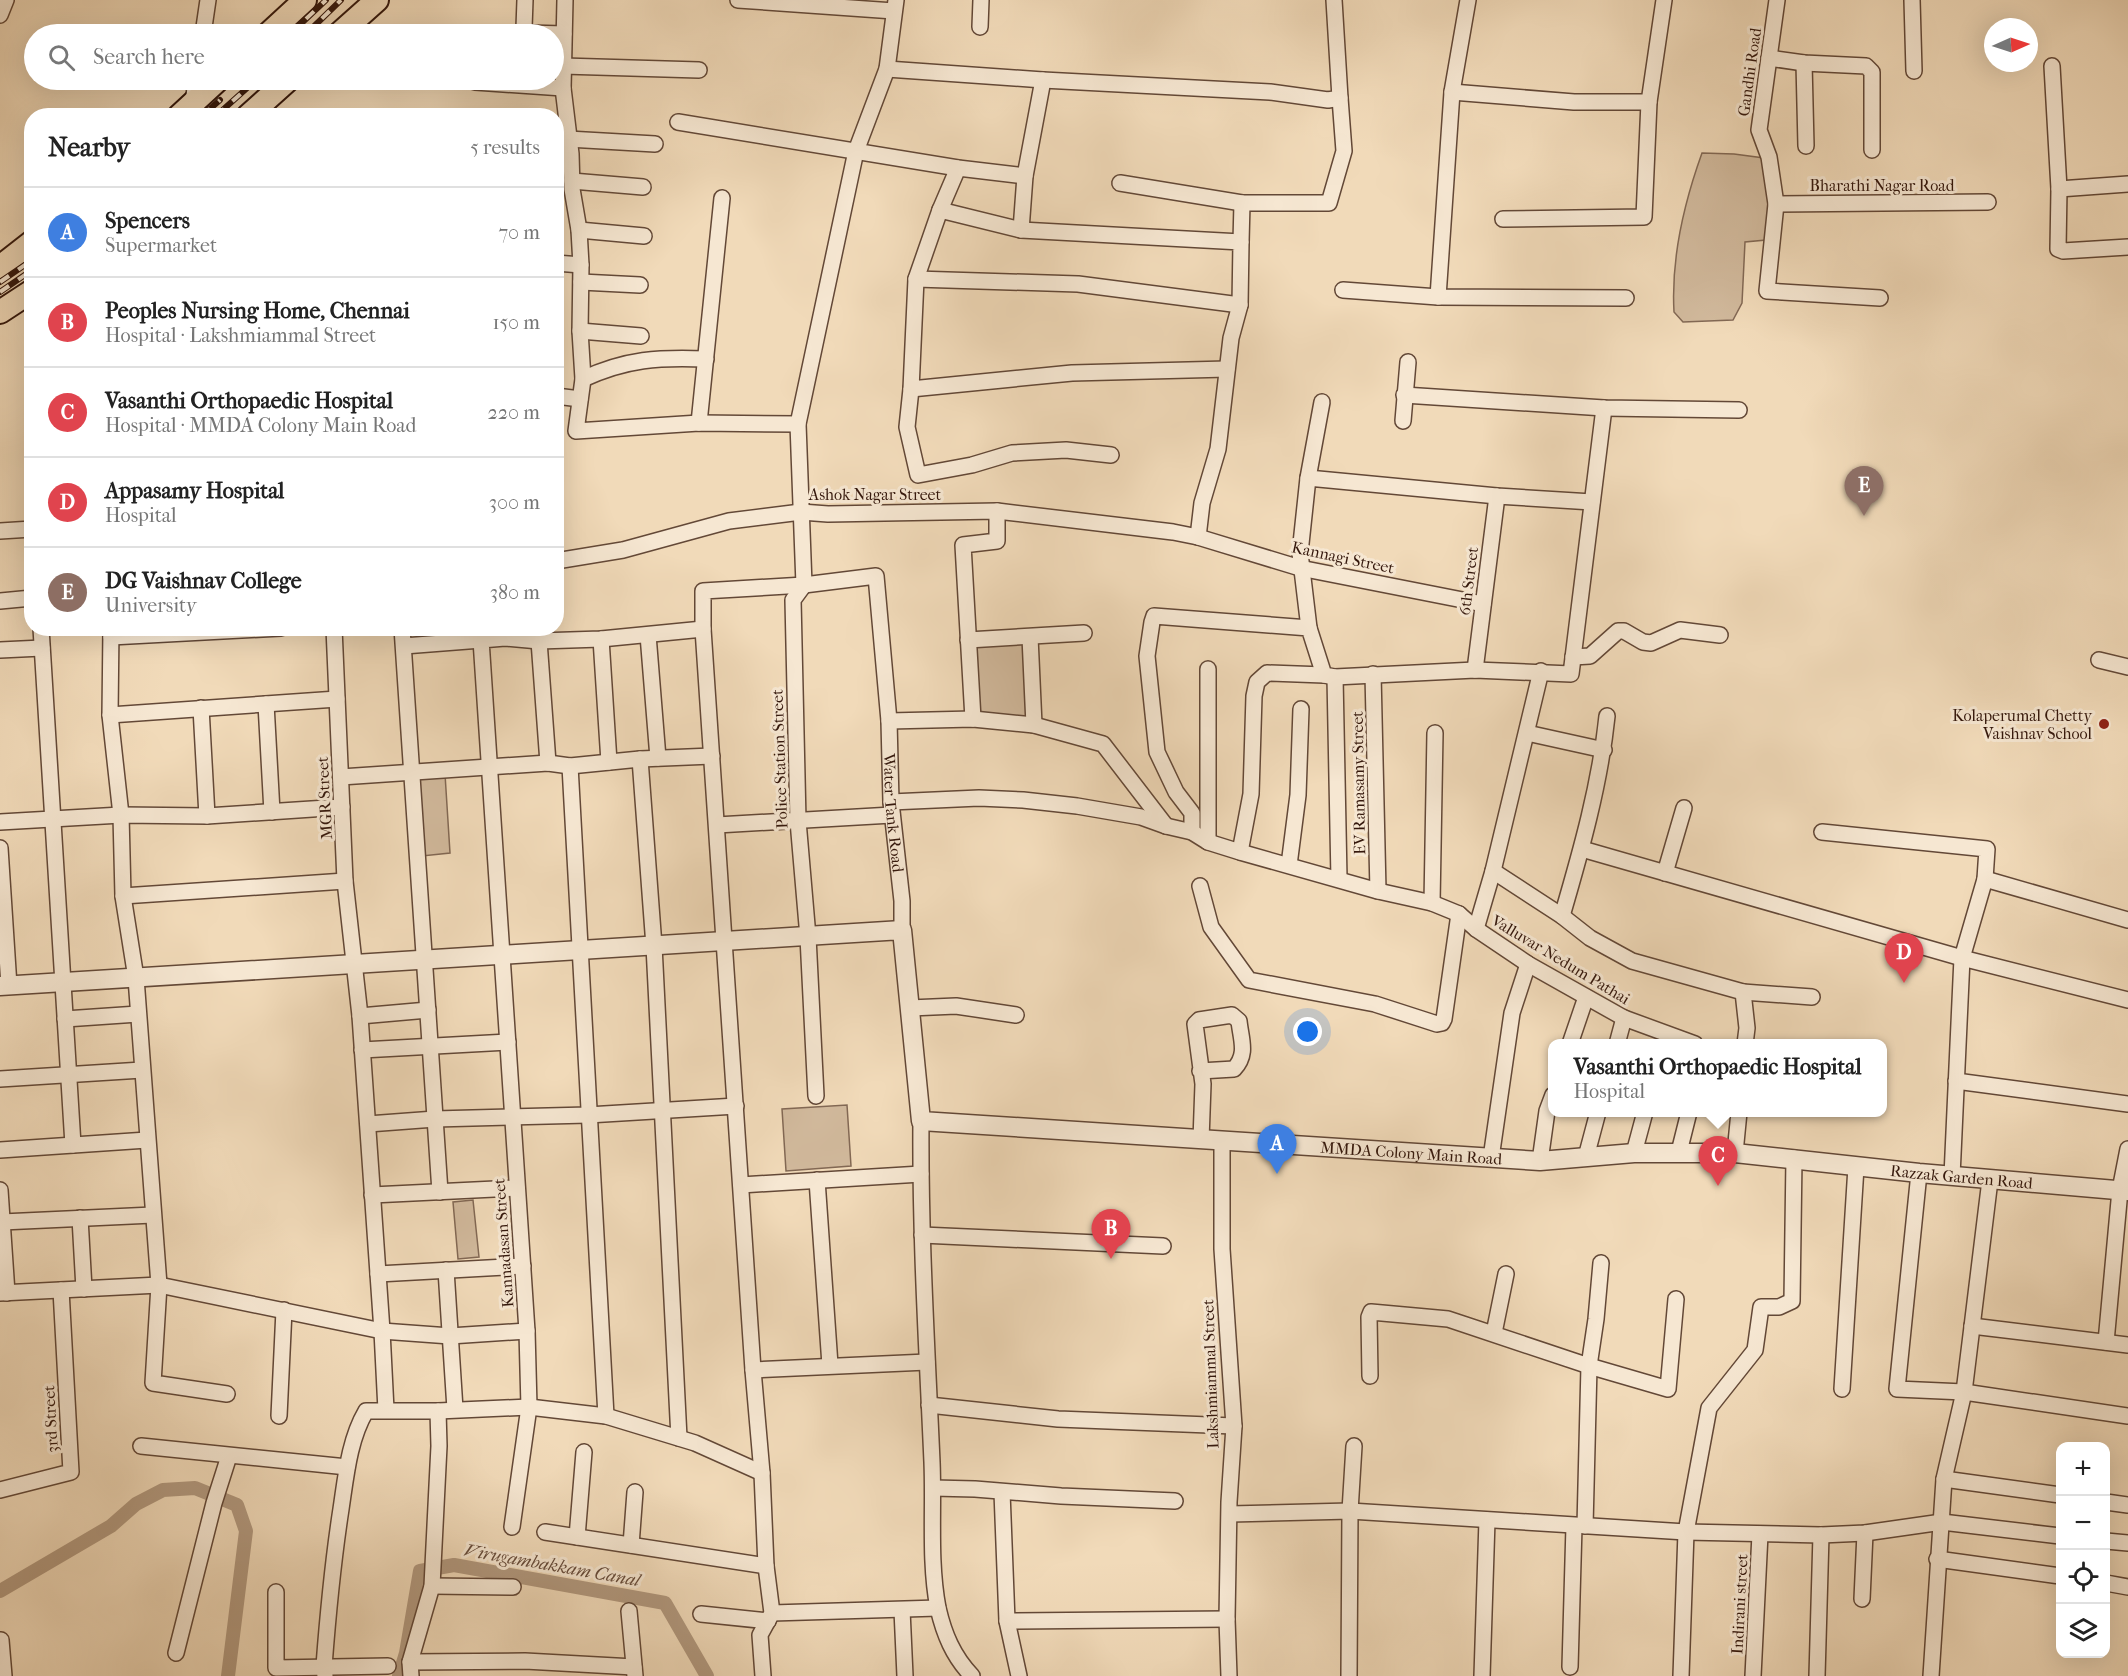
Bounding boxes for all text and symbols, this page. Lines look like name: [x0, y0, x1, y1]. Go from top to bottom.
north arrow: [1984, 18, 2038, 72]
search box: [24, 24, 564, 90]
street label: Gandhi Road: [1734, 26, 1765, 118]
icon: search: [45, 41, 78, 74]
text: Search here: [93, 44, 205, 70]
text: Nearby: [48, 132, 130, 163]
text: 5 results: [470, 136, 540, 159]
street label: Bharathi Nagar Road: [1810, 176, 1955, 195]
text: Spencers: [105, 208, 190, 234]
text: A: [61, 221, 74, 244]
text: 70 m: [498, 221, 540, 244]
text: Supermarket: [105, 234, 217, 257]
text: Peoples Nursing Home, Chennai: [105, 298, 410, 324]
text: B: [61, 311, 74, 334]
text: 150 m: [492, 311, 540, 334]
text: Hospital · Lakshmiammal Street: [105, 324, 376, 347]
text: Vasanthi Orthopaedic Hospital: [105, 388, 393, 414]
text: C: [61, 401, 74, 424]
text: 220 m: [487, 401, 540, 424]
text: Hospital · MMDA Colony Main Road: [105, 414, 416, 437]
pin: E: [1844, 466, 1884, 516]
text: Appasamy Hospital: [105, 478, 284, 504]
street label: Ashok Nagar Street: [808, 485, 941, 504]
text: D: [60, 491, 75, 514]
text: 300 m: [489, 491, 540, 514]
text: Hospital: [105, 504, 177, 527]
street label: Kannagi Street: [1290, 537, 1396, 578]
street label: 6th Street: [1455, 545, 1482, 616]
text: DG Vaishnav College: [105, 568, 302, 594]
text: E: [61, 581, 74, 604]
text: 380 m: [490, 581, 540, 604]
text: University: [105, 594, 197, 617]
street label: Police Station Street: [768, 689, 791, 829]
place label: Kolaperumal Chetty Vaishnav School: [1952, 706, 2093, 743]
street label: EV Ramasamy Street: [1348, 711, 1369, 855]
marker: Kolaperumal Chetty Vaishnav School: [2097, 717, 2111, 731]
street label: Water Tank Road: [880, 752, 908, 874]
street label: MGR Street: [313, 756, 336, 840]
street label: Valluvar Nedum Pathai: [1487, 910, 1634, 1008]
pin: D: [1884, 934, 1924, 983]
your location: [1293, 1017, 1322, 1046]
popup: [1548, 1039, 1887, 1117]
text: Vasanthi Orthopaedic Hospital: [1573, 1054, 1862, 1080]
text: Hospital: [1573, 1080, 1645, 1103]
pin: A: [1258, 1124, 1296, 1174]
pin: C: [1698, 1136, 1738, 1186]
street label: MMDA Colony Main Road: [1320, 1138, 1503, 1169]
street label: Razzak Garden Road: [1889, 1161, 2034, 1193]
street label: Kannadasan Street: [489, 1177, 517, 1308]
pin: B: [1092, 1210, 1130, 1259]
street label: Lakshmiammal Street: [1198, 1299, 1223, 1449]
street label: 3rd Street: [39, 1384, 62, 1453]
map controls: [2056, 1442, 2110, 1658]
button: +: [2056, 1442, 2110, 1496]
button: −: [2056, 1496, 2110, 1550]
water label: Virugambakkam Canal: [463, 1540, 644, 1592]
button: locate: [2056, 1550, 2110, 1604]
street label: Indirani street: [1727, 1553, 1752, 1655]
button: layers: [2056, 1604, 2110, 1658]

